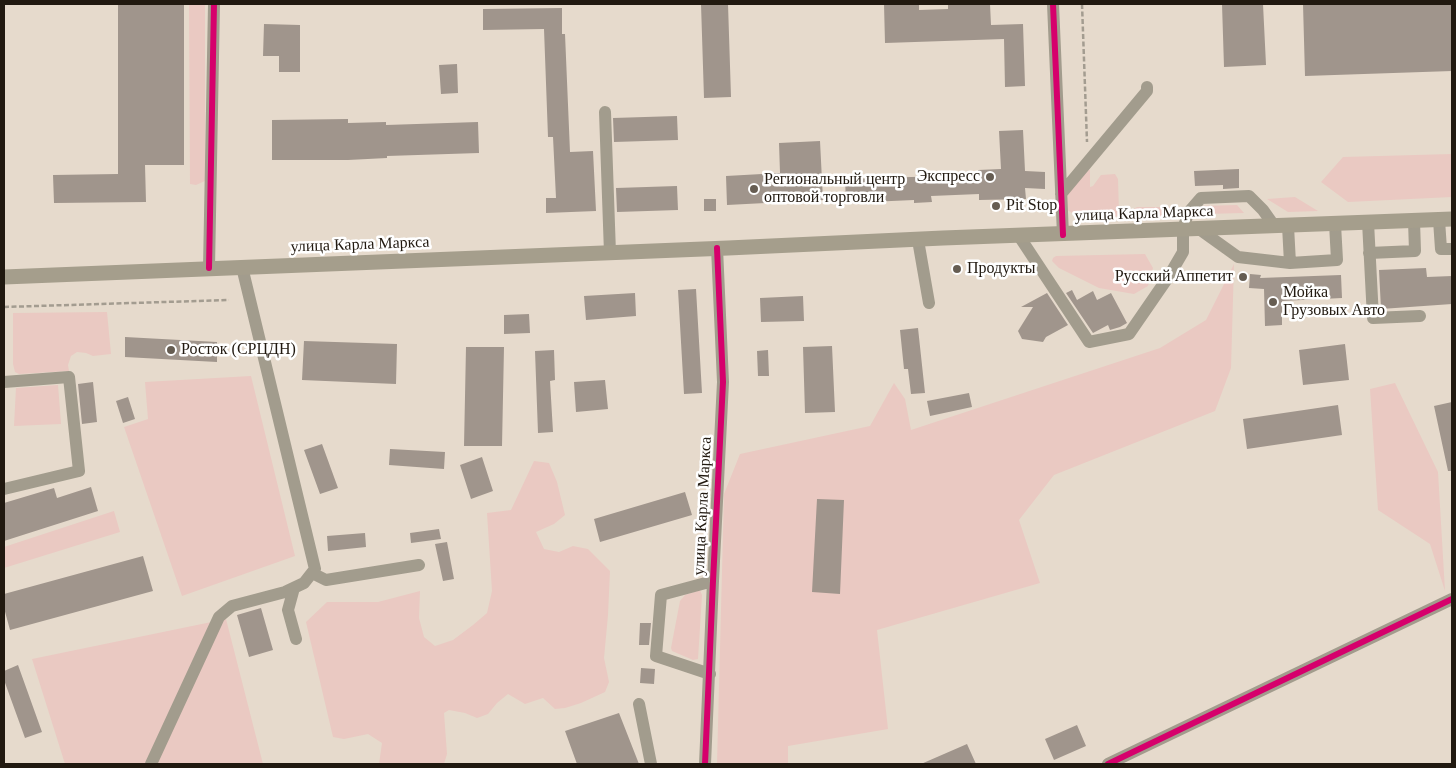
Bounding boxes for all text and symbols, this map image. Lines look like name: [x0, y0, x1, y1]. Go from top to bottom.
place label: Экспресс: [917, 167, 980, 187]
place label: Региональный центр оптовой торговли: [764, 170, 905, 208]
marker: Экспресс: [984, 171, 996, 183]
marker: Региональный центр оптовой торговли: [748, 183, 760, 195]
place label: Pit Stop: [1006, 196, 1057, 216]
marker: Pit Stop: [990, 200, 1002, 212]
street label: улица Карла Маркса: [1074, 202, 1214, 226]
street label: улица Карла Маркса: [290, 233, 430, 257]
place label: Продукты: [967, 259, 1036, 279]
marker: Продукты: [951, 263, 963, 275]
place label: Русский Аппетит: [1115, 267, 1233, 287]
marker: Русский Аппетит: [1237, 271, 1249, 283]
place label: Мойка Грузовых Авто: [1283, 283, 1385, 321]
marker: Мойка Грузовых Авто: [1267, 296, 1279, 308]
place label: Росток (СРЦДН): [181, 340, 296, 360]
marker: Росток (СРЦДН): [165, 344, 177, 356]
street label: улица Карла Маркса: [690, 436, 716, 576]

